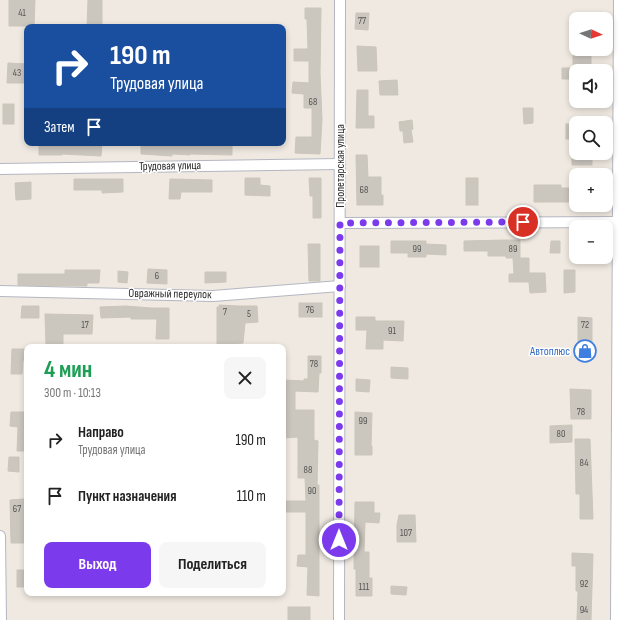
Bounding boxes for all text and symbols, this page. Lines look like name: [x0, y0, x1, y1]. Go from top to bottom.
house number: 41: [18, 7, 26, 19]
north arrow: [569, 12, 613, 56]
map controls: [569, 12, 613, 264]
house number: 77: [358, 15, 366, 27]
text: 190 m: [110, 39, 171, 72]
icon: right: [44, 40, 96, 92]
button: sound: [569, 64, 613, 108]
house number: 43: [13, 67, 21, 79]
text: Трудовая улица: [110, 73, 204, 94]
house number: 68: [309, 96, 317, 108]
icon: arrive: [83, 116, 105, 138]
button: search: [569, 116, 613, 160]
text: Затем: [44, 118, 75, 137]
street label: Пролетарская улица: [333, 124, 348, 208]
street label: Трудовая улица: [139, 158, 202, 174]
button: +: [569, 168, 613, 212]
house number: 68: [360, 184, 368, 196]
pin: [506, 205, 540, 239]
icon: arrive: [512, 211, 534, 233]
button: −: [569, 220, 613, 264]
house number: 99: [413, 243, 421, 255]
house number: 89: [509, 243, 517, 255]
house number: 6: [155, 270, 159, 282]
street label: Овражный переулок: [128, 286, 212, 302]
house number: 76: [306, 304, 314, 316]
house number: 7: [223, 306, 227, 318]
house number: 5: [247, 308, 251, 320]
house number: 17: [81, 319, 89, 331]
house number: 72: [581, 319, 589, 331]
house number: 91: [388, 325, 396, 337]
shop icon: Автоплюс: [572, 338, 598, 364]
place label: Автоплюс: [529, 344, 570, 359]
text: 4 мин: [44, 355, 92, 384]
button: close: [224, 357, 266, 399]
house number: 78: [310, 358, 318, 370]
text: 300 m · 10:13: [44, 385, 101, 401]
house number: 78: [577, 406, 585, 418]
house number: 99: [359, 415, 367, 427]
text: Направо: [78, 423, 124, 442]
house number: 80: [557, 428, 565, 440]
icon: right: [44, 429, 66, 451]
text: 190 m: [235, 431, 266, 450]
text: Трудовая улица: [78, 442, 146, 458]
house number: 84: [580, 457, 588, 469]
house number: 88: [304, 464, 312, 476]
icon: arrive: [44, 485, 66, 507]
house number: 90: [308, 485, 316, 497]
text: Пункт назначения: [78, 487, 176, 506]
text: 110 m: [237, 487, 266, 506]
house number: 67: [13, 503, 21, 515]
position arrow: [318, 519, 360, 561]
house number: 107: [400, 527, 412, 539]
button: Выход: [44, 542, 151, 588]
button: Поделиться: [159, 542, 266, 588]
house number: 92: [580, 578, 588, 590]
house number: 111: [359, 581, 370, 593]
house number: 94: [580, 604, 588, 616]

